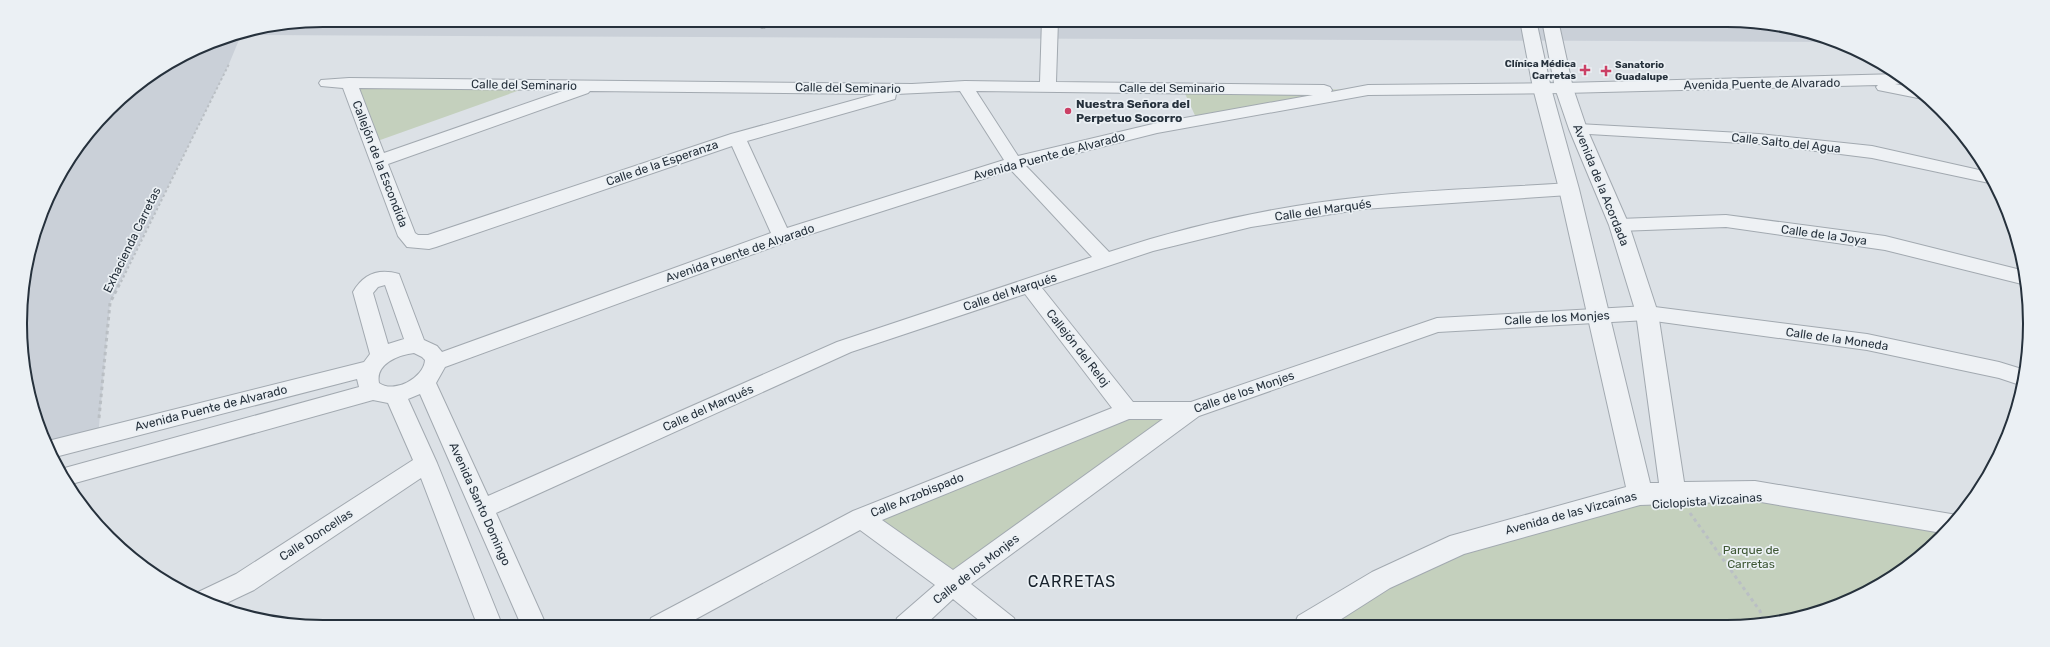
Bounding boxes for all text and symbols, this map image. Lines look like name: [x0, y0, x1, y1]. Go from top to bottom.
place label: Clínica Médica Carretas: [1505, 58, 1576, 82]
place label: Sanatorio Guadalupe: [1615, 59, 1668, 83]
marker: Clínica Médica Carretas: [1579, 64, 1591, 76]
marker: Sanatorio Guadalupe: [1600, 65, 1612, 77]
street label: Avenida Puente de Alvarado: [1684, 76, 1840, 92]
street label: Calle del Seminario: [471, 77, 577, 93]
street label: Calle del Seminario: [795, 80, 901, 96]
street label: Calle del Seminario: [1119, 81, 1225, 95]
place label: Nuestra Señora del Perpetuo Socorro: [1076, 97, 1190, 125]
street label: Callejón de la Escondida: [349, 99, 411, 229]
marker: Nuestra Señora del Perpetuo Socorro: [1063, 106, 1073, 116]
street label: Avenida de la Acordada: [1570, 122, 1632, 248]
street label: Avenida Puente de Alvarado: [972, 129, 1126, 183]
street label: Calle Salto del Agua: [1731, 130, 1841, 156]
street label: Calle de la Esperanza: [604, 137, 720, 189]
street label: Exhacienda Carretas: [100, 185, 164, 295]
street label: Calle del Marqués: [1274, 196, 1372, 224]
street label: Avenida Puente de Alvarado: [664, 221, 816, 285]
street label: Calle de la Joya: [1780, 222, 1868, 248]
street label: Calle del Marqués: [961, 270, 1059, 314]
street label: Callejón del Reloj: [1043, 306, 1113, 390]
street label: Calle de los Monjes: [1504, 308, 1610, 328]
street label: Calle de la Moneda: [1785, 325, 1889, 353]
street label: Calle de los Monjes: [1192, 368, 1296, 416]
street label: Avenida Puente de Alvarado: [133, 382, 289, 434]
street label: Calle del Marqués: [661, 382, 755, 434]
street label: Avenida Santo Domingo: [446, 440, 514, 568]
street label: Calle Arzobispado: [868, 470, 966, 520]
street label: Avenida de las Vizcaínas: [1504, 489, 1638, 537]
street label: Ciclopista Vizcainas: [1651, 490, 1763, 512]
street label: Calle Doncellas: [277, 506, 355, 564]
street label: Calle de los Monjes: [930, 531, 1022, 607]
park label: Parque de Carretas: [1723, 543, 1780, 571]
district label: CARRETAS: [1028, 572, 1116, 591]

